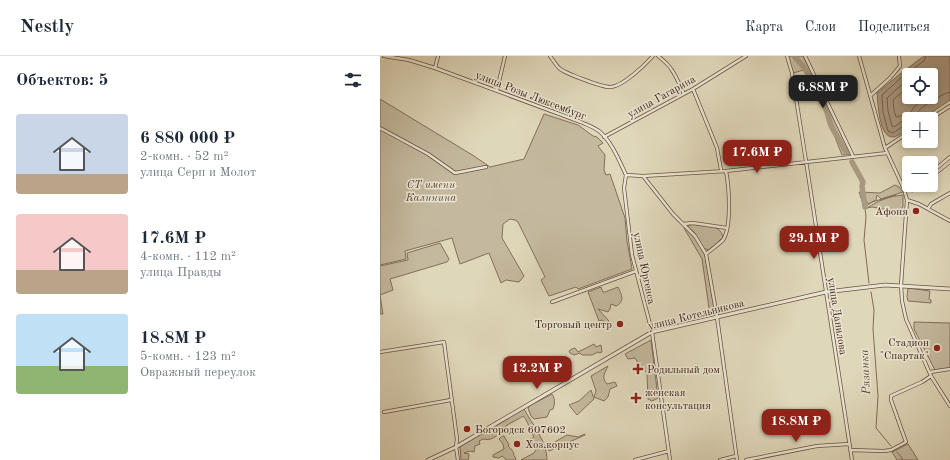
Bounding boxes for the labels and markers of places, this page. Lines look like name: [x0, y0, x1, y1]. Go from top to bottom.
pin: 6.88M ₽: [786, 75, 860, 109]
pin: 17.6M ₽: [720, 140, 794, 174]
marker: Афоня: [911, 206, 921, 216]
place label: Афоня: [875, 207, 908, 218]
pin: 29.1M ₽: [777, 226, 851, 260]
marker: Торговый центр: [615, 319, 625, 329]
place label: Торговый центр: [535, 320, 612, 331]
place label: Стадион "Спартак": [880, 338, 929, 362]
marker: Стадион "Спартак": [932, 343, 942, 353]
pin: 12.2M ₽: [500, 356, 574, 390]
marker: Родильный дом: [632, 363, 644, 375]
place label: Родильный дом: [647, 365, 720, 376]
place label: женская консультация: [645, 388, 711, 412]
marker: женская консультация: [630, 392, 642, 404]
pin: 18.8M ₽: [759, 409, 833, 443]
marker: Богородск 607602: [462, 424, 472, 434]
place label: Богородск 607602: [475, 425, 566, 436]
marker: Хоз.корпус: [512, 439, 522, 449]
place label: Хоз.корпус: [525, 440, 579, 451]

